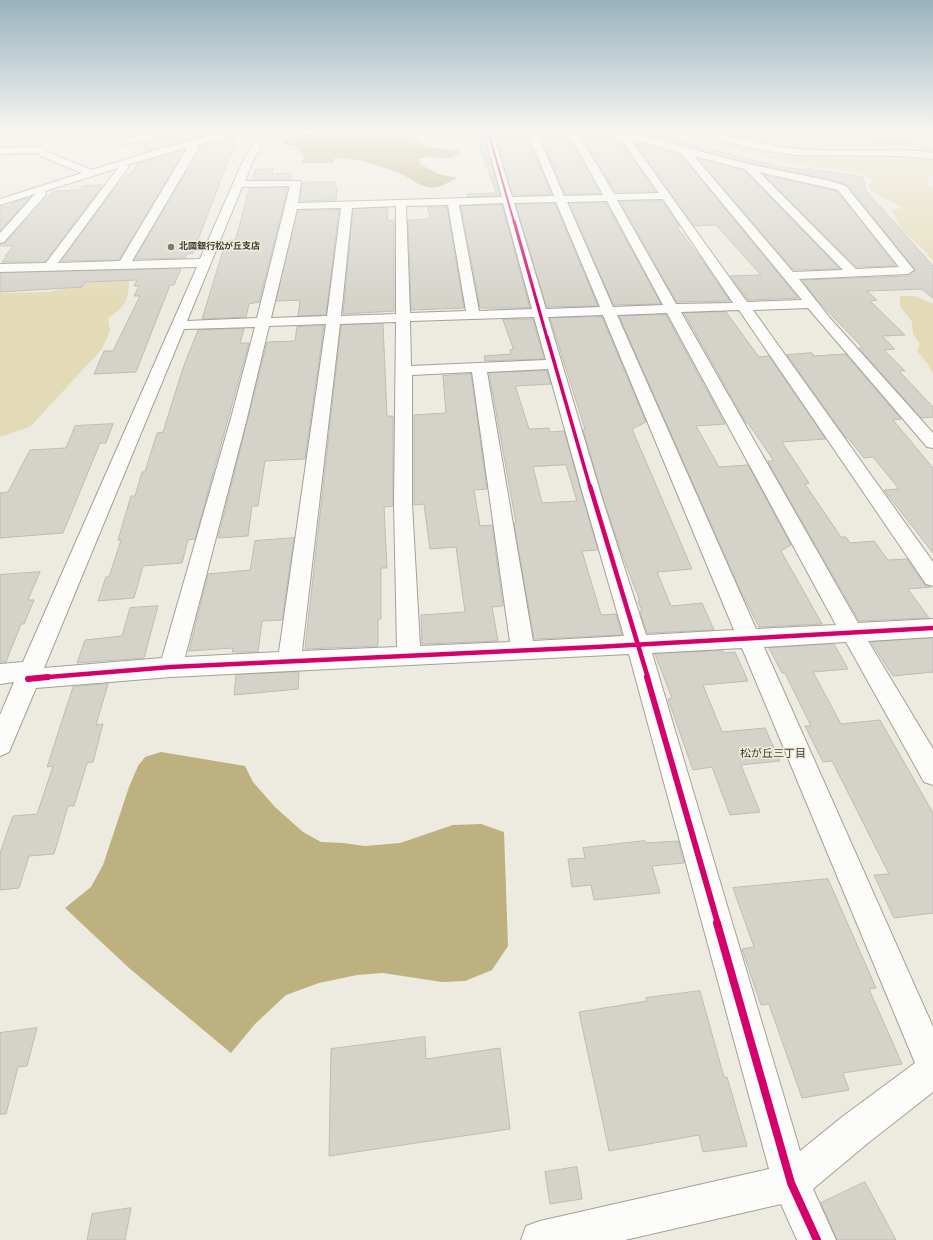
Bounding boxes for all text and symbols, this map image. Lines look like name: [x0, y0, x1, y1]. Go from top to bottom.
marker: 北國銀行松が丘支店: [166, 242, 176, 252]
place label: 北國銀行松が丘支店: [179, 242, 260, 252]
district label: 松が丘三丁目: [740, 747, 806, 761]

